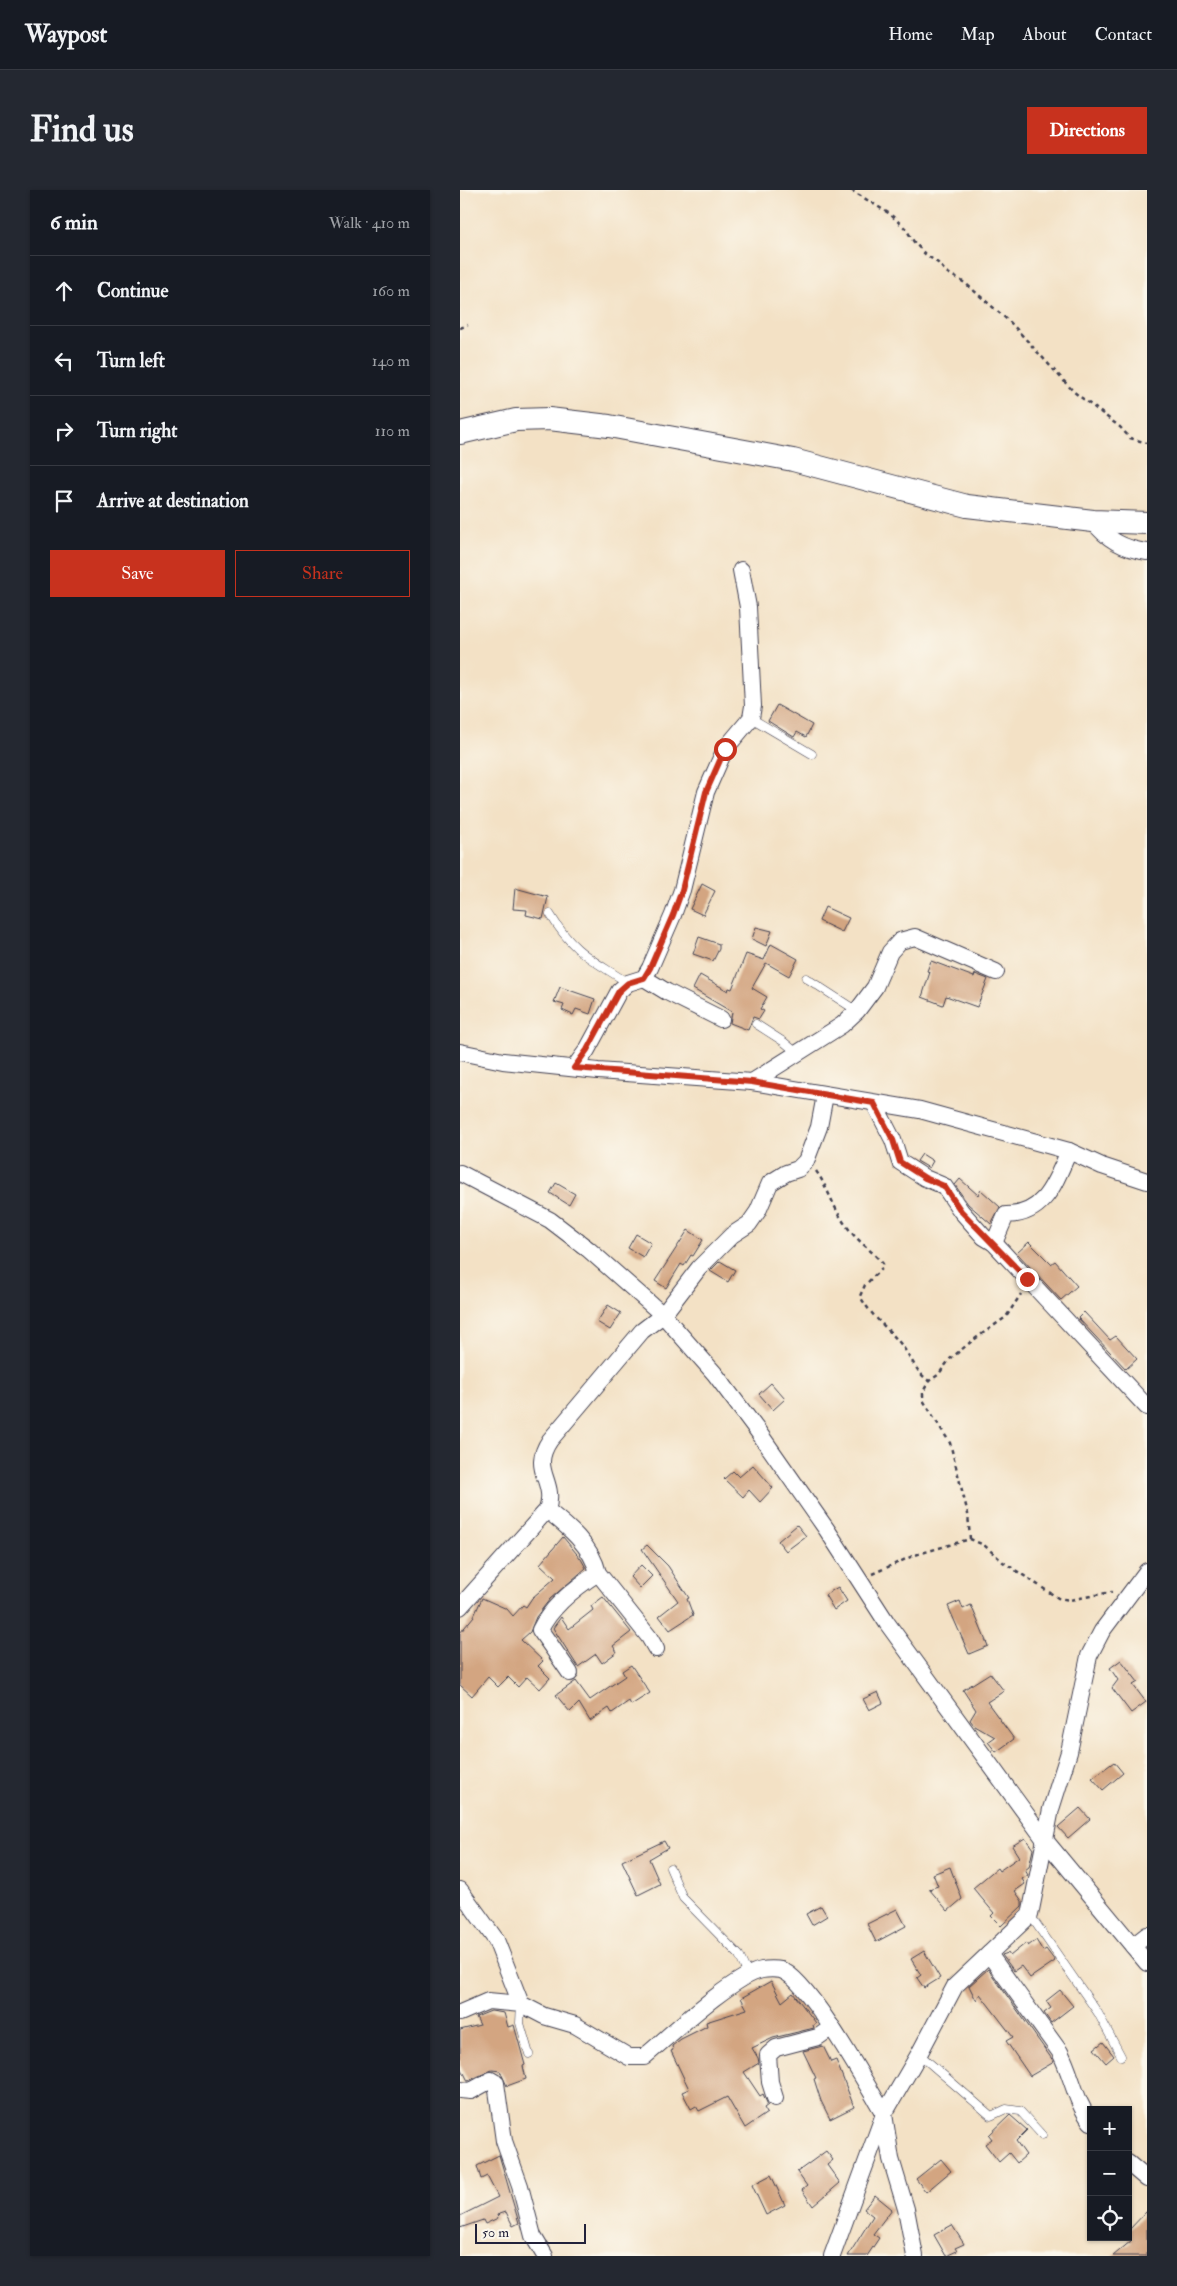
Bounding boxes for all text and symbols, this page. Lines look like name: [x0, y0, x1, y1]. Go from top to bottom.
text: Waypost: [25, 19, 107, 50]
text: Home: [888, 23, 933, 46]
text: Map: [961, 23, 995, 46]
text: About: [1023, 23, 1067, 46]
text: Contact: [1095, 23, 1152, 46]
button: Directions: [1027, 107, 1147, 154]
text: Find us: [30, 108, 134, 152]
text: 6 min: [50, 209, 98, 236]
text: Walk · 410 m: [329, 213, 410, 233]
icon: ahead: [50, 277, 78, 305]
text: Continue: [97, 279, 168, 303]
text: 160 m: [372, 281, 410, 301]
icon: left: [50, 347, 78, 375]
text: Turn left: [97, 349, 165, 373]
text: 140 m: [372, 351, 410, 371]
icon: right: [50, 417, 78, 445]
text: Turn right: [97, 419, 177, 443]
text: 110 m: [375, 421, 410, 441]
icon: arrive: [50, 487, 78, 515]
text: Arrive at destination: [97, 489, 249, 513]
button: Save: [50, 550, 225, 597]
button: Share: [235, 550, 410, 597]
route start: [714, 738, 737, 761]
route end: [1016, 1268, 1039, 1291]
map controls: [1087, 2106, 1132, 2241]
button: +: [1087, 2106, 1132, 2151]
button: −: [1087, 2151, 1132, 2196]
button: locate: [1087, 2196, 1132, 2241]
scale bar: [475, 2221, 586, 2244]
text: 50 m: [482, 2224, 509, 2241]

